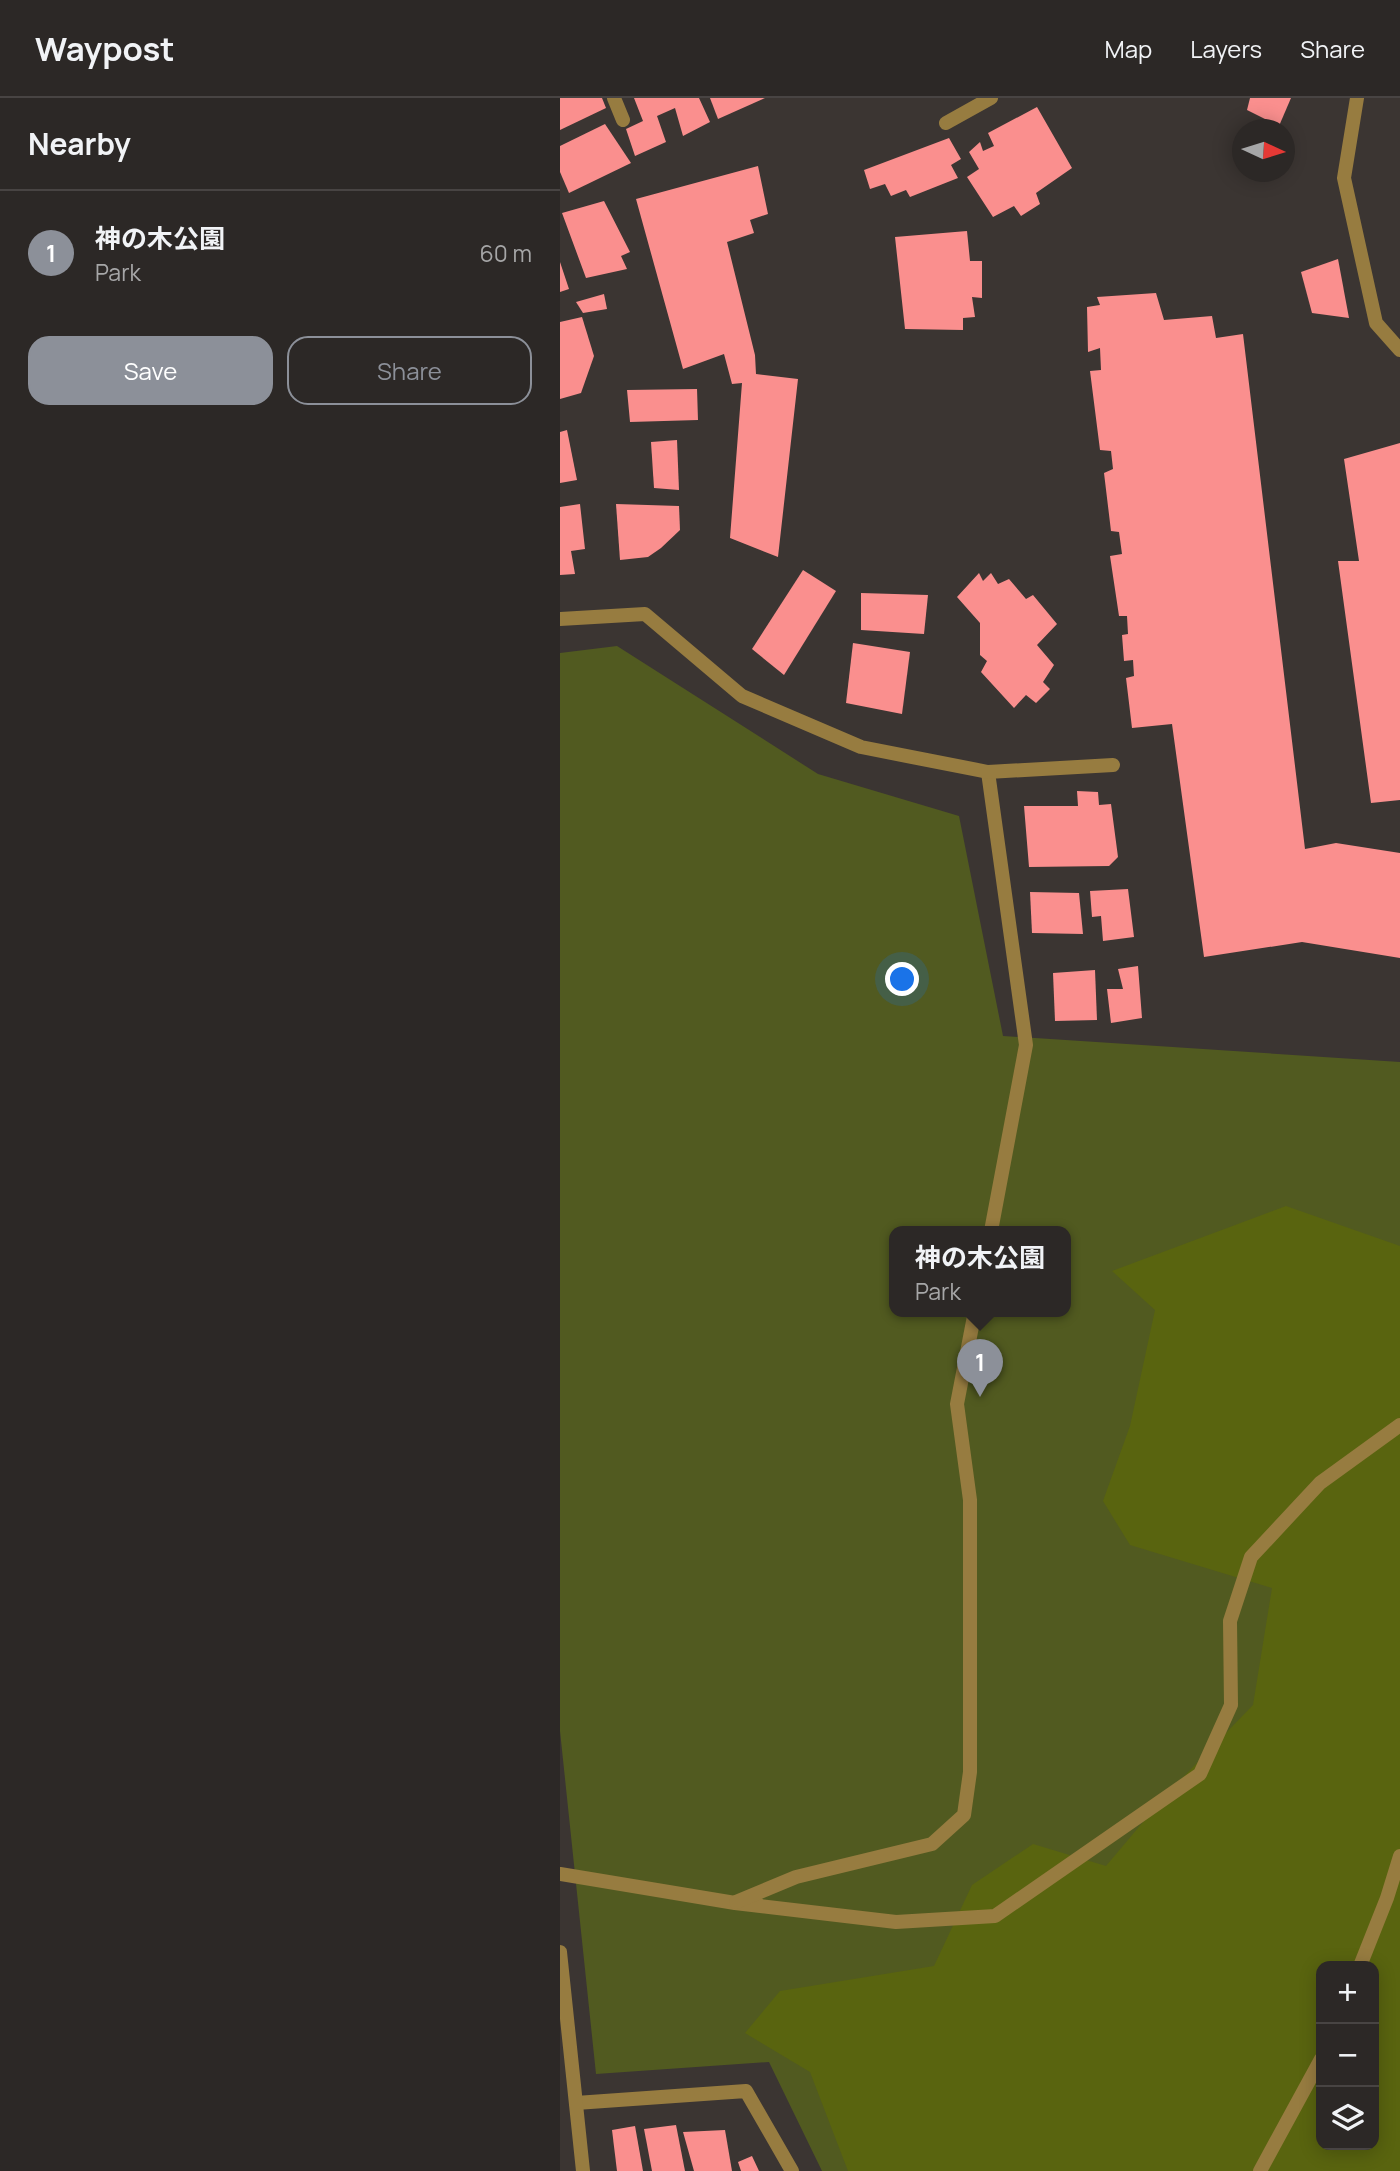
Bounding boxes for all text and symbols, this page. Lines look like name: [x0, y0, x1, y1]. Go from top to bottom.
text: Waypost: [35, 26, 175, 71]
text: Map: [1105, 32, 1152, 65]
text: Layers: [1190, 32, 1262, 65]
text: Share: [1300, 32, 1365, 65]
north arrow: [1232, 119, 1295, 182]
text: Nearby: [28, 123, 131, 164]
text: 神の木公園: [95, 220, 225, 256]
text: 1: [46, 237, 56, 269]
text: 60 m: [480, 237, 532, 269]
text: Park: [95, 256, 141, 288]
button: Save: [28, 336, 273, 405]
button: Share: [287, 336, 532, 405]
your location: [885, 962, 919, 996]
popup: [889, 1226, 1071, 1317]
text: 神の木公園: [915, 1239, 1045, 1275]
text: Park: [915, 1275, 961, 1307]
pin: 1: [957, 1339, 1003, 1397]
map controls: [1316, 1961, 1379, 2150]
button: +: [1316, 1961, 1379, 2024]
button: −: [1316, 2024, 1379, 2087]
button: layers: [1316, 2087, 1379, 2150]

